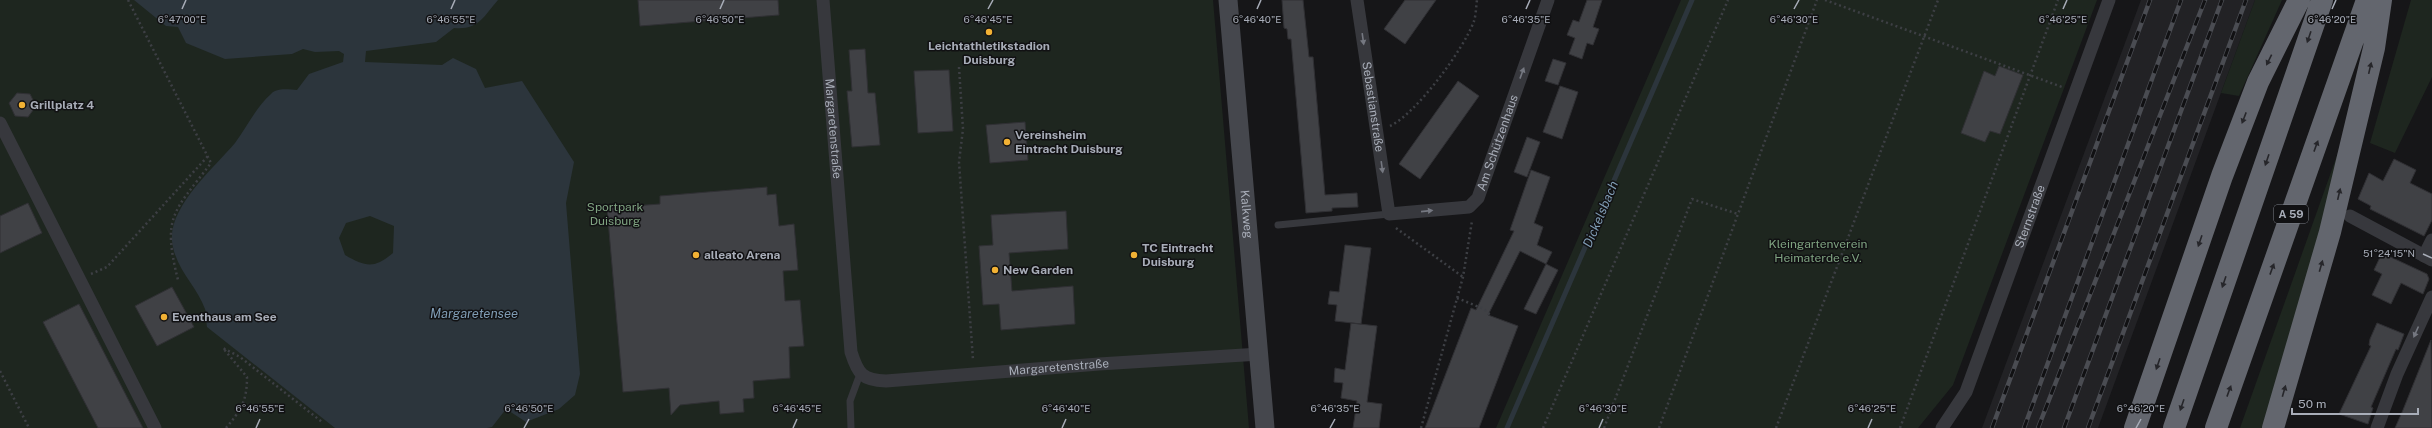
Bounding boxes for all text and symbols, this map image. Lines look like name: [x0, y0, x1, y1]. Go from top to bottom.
text: 6°47'00"E: [158, 13, 206, 25]
text: 6°46'55"E: [426, 13, 476, 25]
text: 6°46'50"E: [696, 13, 744, 25]
text: 6°46'45"E: [964, 13, 1012, 25]
text: 6°46'40"E: [1233, 13, 1281, 25]
text: 6°46'35"E: [1501, 13, 1551, 25]
text: 6°46'30"E: [1770, 13, 1818, 25]
text: 6°46'25"E: [2039, 13, 2087, 25]
text: 6°46'20"E: [2308, 13, 2356, 25]
marker: Leichtathletikstadion Duisburg: [984, 27, 994, 37]
one-way arrow: [2306, 31, 2312, 43]
one-way arrow: [1360, 33, 1366, 45]
place label: Leichtathletikstadion Duisburg: [928, 39, 1050, 67]
one-way arrow: [2266, 54, 2272, 66]
street label: Sebastianstraße: [1359, 61, 1387, 153]
one-way arrow: [2367, 61, 2373, 74]
one-way arrow: [1519, 67, 1525, 79]
street label: Margaretenstraße: [822, 78, 844, 179]
street label: Am Schützenhaus: [1474, 93, 1521, 193]
place label: Grillplatz 4: [30, 98, 94, 112]
marker: Grillplatz 4: [17, 100, 27, 110]
one-way arrow: [2241, 113, 2247, 125]
place label: Vereinsheim Eintracht Duisburg: [1015, 128, 1123, 156]
marker: Vereinsheim Eintracht Duisburg: [1002, 137, 1012, 147]
one-way arrow: [2313, 140, 2319, 152]
one-way arrow: [2263, 154, 2269, 166]
one-way arrow: [1379, 161, 1385, 173]
water label: Dickelsbach: [1580, 179, 1621, 250]
street label: Sternstraße: [2012, 183, 2048, 250]
one-way arrow: [2337, 188, 2343, 200]
street label: Kalkweg: [1237, 189, 1256, 239]
park label: Sportpark Duisburg: [587, 200, 643, 228]
road number: A 59: [2274, 205, 2308, 223]
one-way arrow: [1421, 207, 1433, 214]
one-way arrow: [2197, 235, 2203, 247]
park label: Kleingartenverein Heimaterde e.V.: [1769, 237, 1868, 265]
place label: TC Eintracht Duisburg: [1142, 241, 1213, 269]
text: 51°24'15"N: [2363, 247, 2415, 259]
place label: alleato Arena: [704, 248, 781, 262]
marker: alleato Arena: [691, 250, 701, 260]
marker: TC Eintracht Duisburg: [1129, 250, 1139, 260]
one-way arrow: [2318, 260, 2324, 272]
one-way arrow: [2269, 262, 2275, 274]
place label: New Garden: [1003, 263, 1073, 277]
marker: New Garden: [990, 265, 1000, 275]
one-way arrow: [2221, 277, 2227, 289]
water label: Margaretensee: [430, 306, 518, 321]
place label: Eventhaus am See: [172, 310, 277, 324]
marker: Eventhaus am See: [159, 312, 169, 322]
one-way arrow: [2413, 327, 2419, 338]
street label: Margaretenstraße: [1008, 356, 1110, 378]
one-way arrow: [2154, 358, 2160, 370]
one-way arrow: [2281, 384, 2287, 396]
one-way arrow: [2226, 385, 2232, 397]
scale bar: [2292, 390, 2418, 416]
text: 50 m: [2298, 397, 2326, 411]
one-way arrow: [2178, 400, 2184, 412]
text: 6°46'55"E: [235, 402, 285, 414]
text: 6°46'50"E: [505, 402, 553, 414]
text: 6°46'45"E: [773, 402, 821, 414]
text: 6°46'40"E: [1042, 402, 1090, 414]
text: 6°46'35"E: [1310, 402, 1360, 414]
text: 6°46'30"E: [1579, 402, 1627, 414]
text: 6°46'25"E: [1848, 402, 1896, 414]
text: 6°46'20"E: [2117, 402, 2165, 414]

